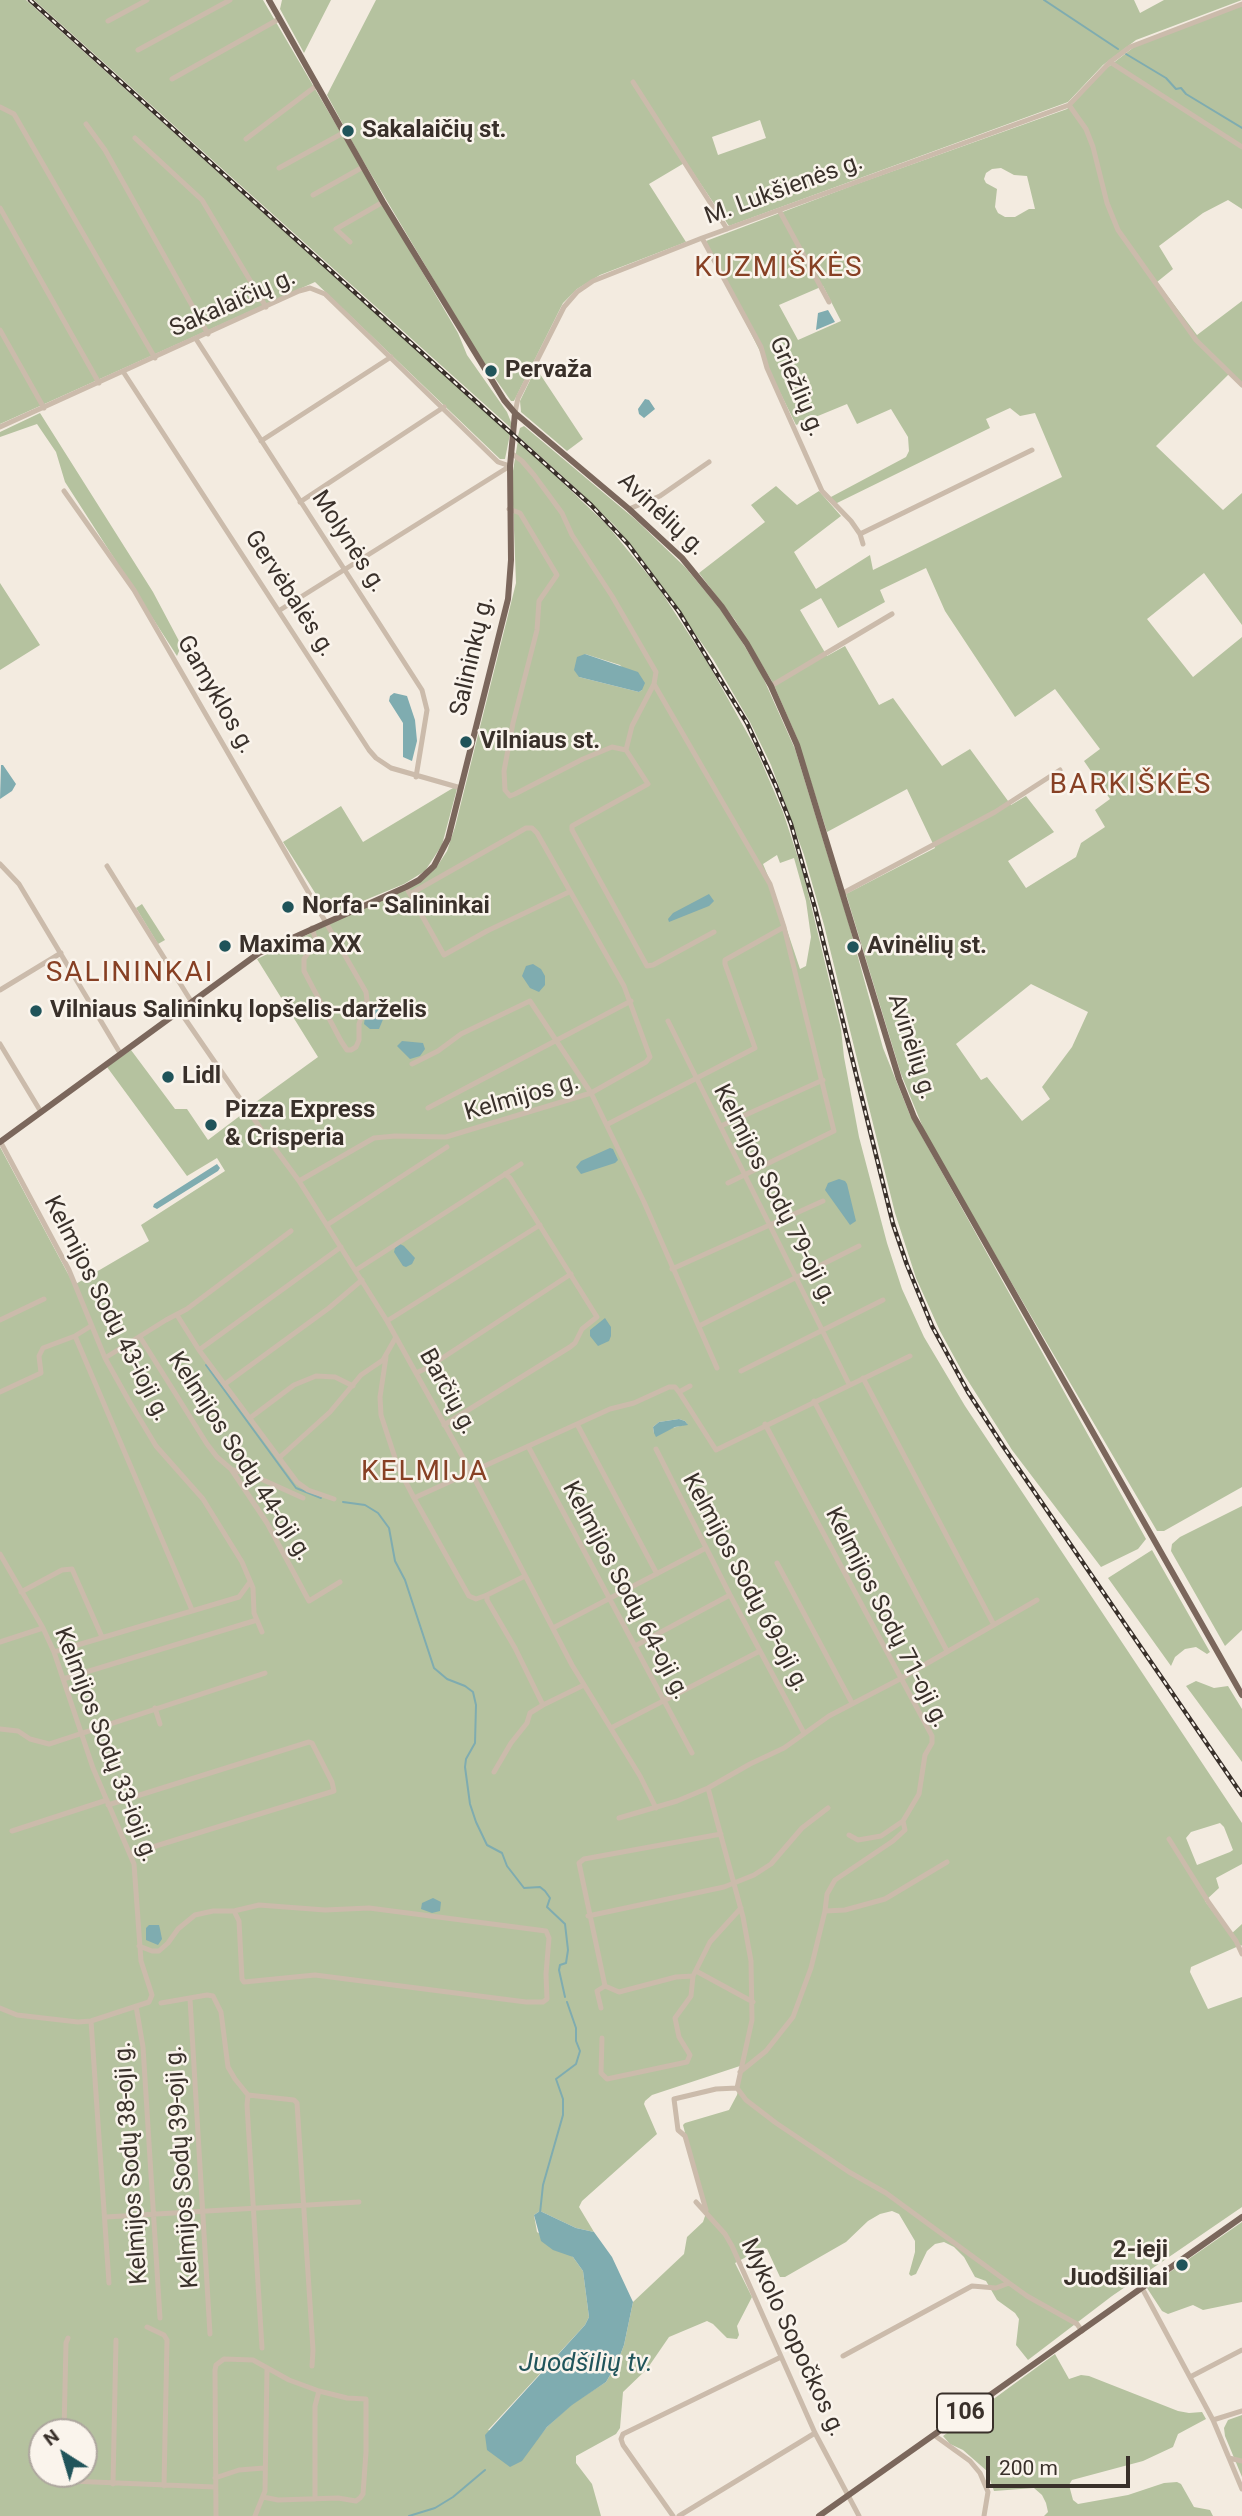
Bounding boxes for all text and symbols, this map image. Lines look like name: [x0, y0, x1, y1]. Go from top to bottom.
place label: Sakalaičių st.: [362, 117, 507, 145]
marker: Sakalaičių st.: [340, 123, 356, 139]
street label: M. Lukšienės g.: [701, 148, 867, 232]
district label: KUZMIŠKĖS: [695, 252, 863, 286]
street label: Sakalaičių g.: [166, 263, 300, 345]
street label: Griežlių g.: [762, 333, 830, 441]
place label: Pervaža: [505, 357, 592, 385]
marker: Pervaža: [483, 363, 499, 379]
street label: Avinėlių g.: [611, 467, 711, 563]
street label: Molynės g.: [304, 486, 392, 598]
street label: Gervėbalės g.: [237, 525, 341, 663]
street label: Salininkų g.: [445, 593, 501, 719]
street label: Gamyklos g.: [170, 631, 260, 759]
place label: Vilniaus st.: [480, 728, 600, 756]
marker: Vilniaus st.: [458, 734, 474, 750]
district label: BARKIŠKĖS: [1051, 769, 1211, 803]
place label: Norfa - Salininkai: [302, 893, 490, 921]
marker: Norfa - Salininkai: [280, 899, 296, 915]
place label: Maxima XX: [239, 932, 361, 960]
place label: Avinėlių st.: [867, 933, 987, 961]
marker: Maxima XX: [217, 938, 233, 954]
marker: Avinėlių st.: [845, 939, 861, 955]
district label: SALININKAI: [47, 957, 213, 991]
street label: Avinėlių g.: [880, 991, 942, 1103]
place label: Vilniaus Salininkų lopšelis-darželis: [50, 997, 427, 1025]
marker: Vilniaus Salininkų lopšelis-darželis: [28, 1003, 44, 1019]
place label: Lidl: [182, 1063, 221, 1091]
street label: Kelmijos g.: [461, 1068, 583, 1128]
marker: Lidl: [160, 1069, 176, 1085]
street label: Kelmijos Sodų 79-oji g.: [706, 1080, 842, 1310]
place label: Pizza Express & Crisperia: [225, 1097, 375, 1153]
marker: Pizza Express & Crisperia: [203, 1117, 219, 1133]
street label: Kelmijos Sodų 43-ioji g.: [37, 1191, 175, 1427]
street label: Barčių g.: [412, 1344, 482, 1440]
street label: Kelmijos Sodų 44-oji g.: [161, 1347, 317, 1567]
district label: KELMIJA: [362, 1456, 488, 1490]
street label: Kelmijos Sodų 69-oji g.: [675, 1469, 815, 1697]
street label: Kelmijos Sodų 64-oji g.: [555, 1477, 695, 1705]
street label: Kelmijos Sodų 71-oji g.: [818, 1503, 954, 1733]
street label: Kelmijos Sodų 33-ioji g.: [47, 1624, 163, 1866]
street label: Kelmijos Sodų 38-oji g.: [109, 2041, 155, 2285]
street label: Kelmijos Sodų 39-oji g.: [160, 2045, 206, 2289]
street label: Mykolo Sopočkos g.: [733, 2234, 851, 2442]
place label: 2-ieji Juodšiliai: [1064, 2237, 1168, 2293]
marker: 2-ieji Juodšiliai: [1174, 2257, 1190, 2273]
water label: Juodšilių tv.: [519, 2348, 653, 2380]
road number: 106: [937, 2394, 993, 2432]
north arrow: [28, 2418, 98, 2488]
text: N: [39, 2424, 64, 2451]
scale bar: [990, 2442, 1134, 2486]
text: 200 m: [999, 2456, 1058, 2480]

